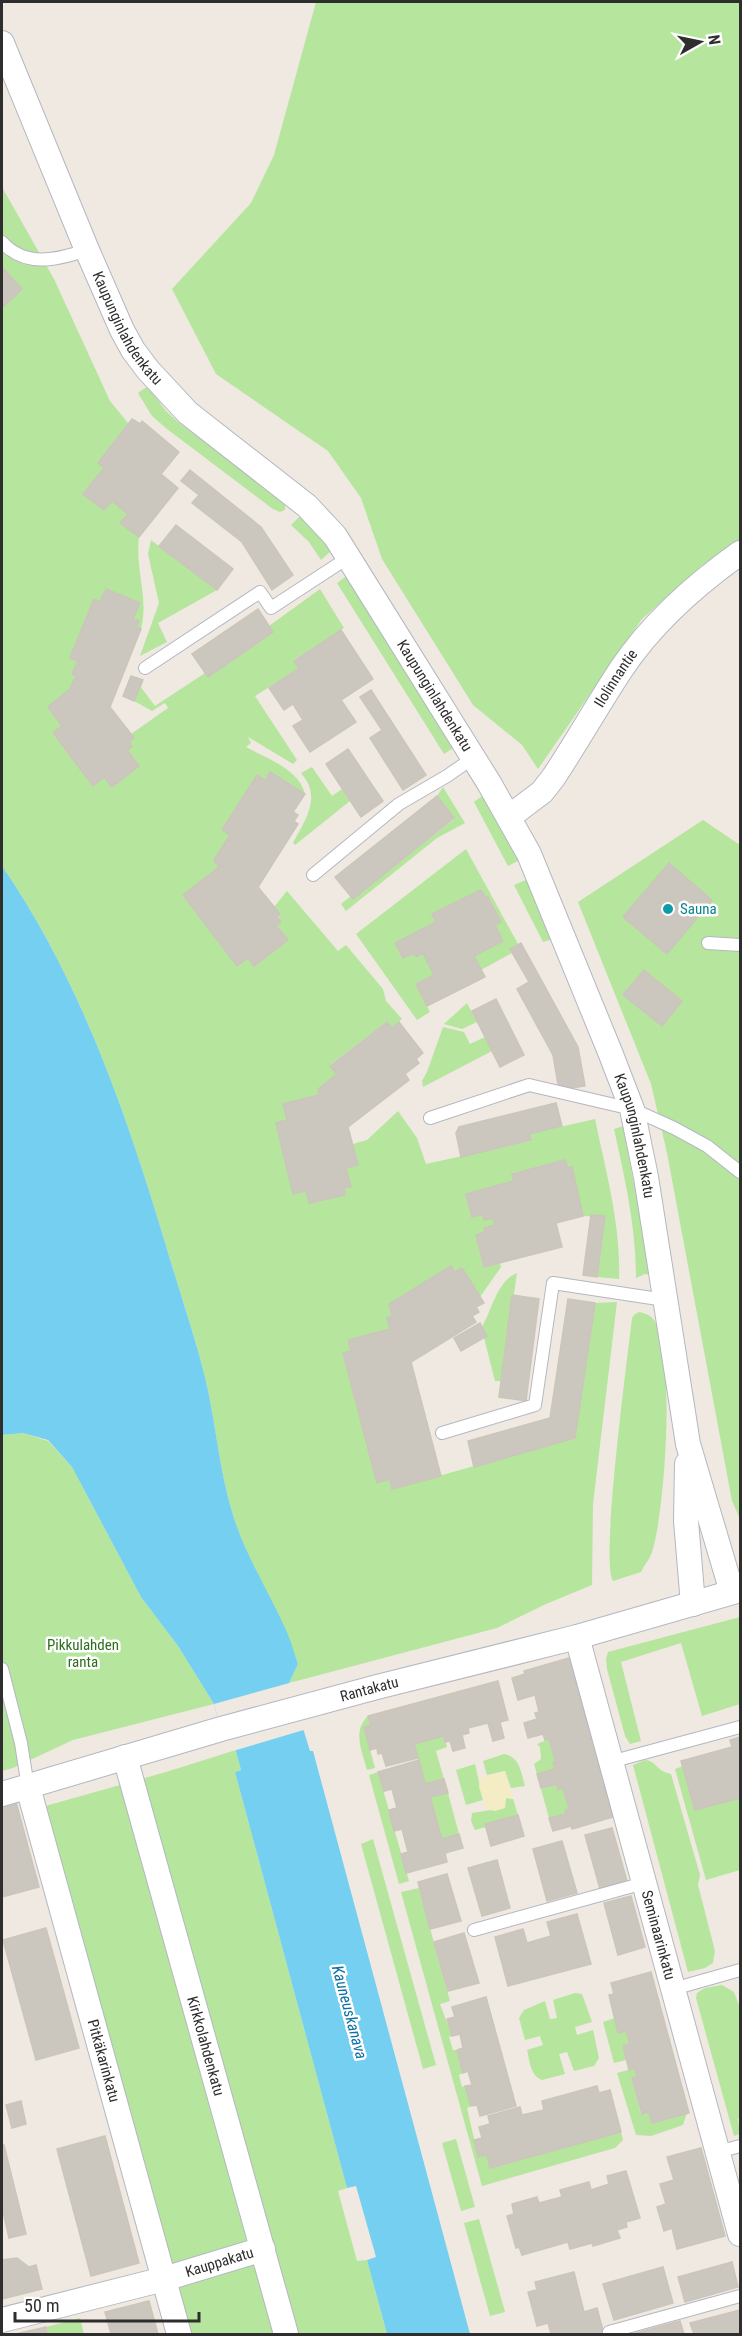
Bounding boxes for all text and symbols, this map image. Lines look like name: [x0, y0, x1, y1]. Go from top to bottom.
north arrow: [670, 12, 730, 72]
text: N: [704, 33, 724, 46]
street label: Kaupunginlahdenkatu: [88, 269, 166, 389]
street label: Kaupunginlahdenkatu: [393, 637, 476, 755]
street label: Ilolinnantie: [590, 646, 641, 711]
place label: Sauna: [680, 900, 717, 918]
marker: Sauna: [661, 902, 675, 916]
street label: Kaupunginlahdenkatu: [610, 1071, 658, 1199]
park label: Pikkulahden ranta: [47, 1636, 119, 1671]
street label: Rantakatu: [338, 1673, 400, 1706]
street label: Seminaarinkatu: [638, 1888, 679, 1982]
water label: Kauneuskanava: [328, 1963, 371, 2061]
street label: Kirkkolahdenkatu: [183, 1994, 228, 2098]
street label: Pitkäkarinkatu: [84, 2017, 124, 2104]
street label: Kauppakatu: [183, 2243, 256, 2281]
scale bar: [15, 2285, 200, 2323]
text: 50 m: [24, 2295, 59, 2316]

